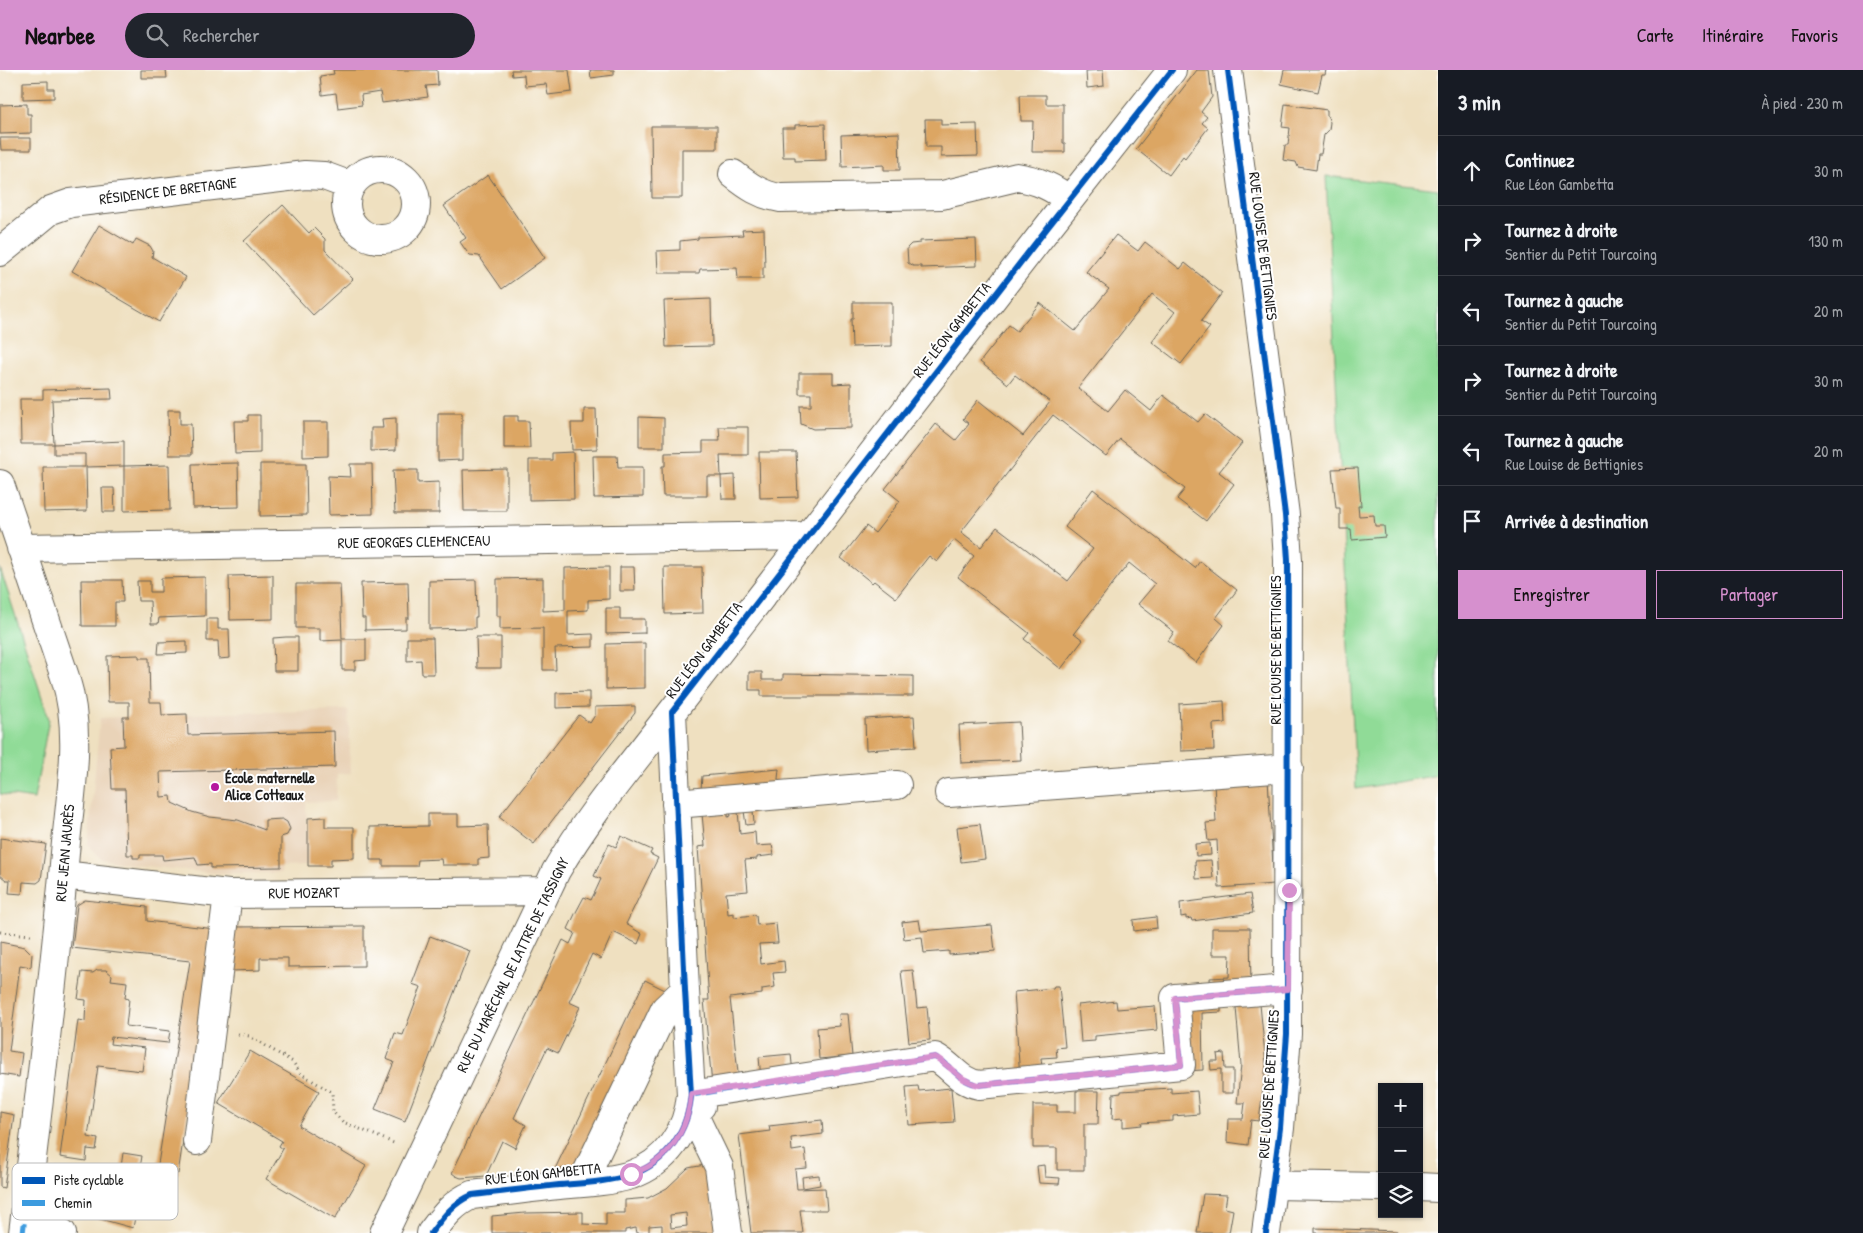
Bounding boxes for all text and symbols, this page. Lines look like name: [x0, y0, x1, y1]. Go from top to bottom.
search box: [125, 13, 475, 58]
text: Nearbee: [25, 19, 95, 51]
icon: search: [143, 21, 171, 49]
text: Rechercher: [183, 22, 260, 48]
text: Carte: [1637, 23, 1674, 48]
text: Itinéraire: [1702, 23, 1764, 48]
text: Favoris: [1792, 23, 1838, 48]
text: 3 min: [1458, 88, 1501, 117]
text: À pied · 230 m: [1762, 92, 1843, 114]
text: Continuez: [1505, 147, 1574, 173]
icon: ahead: [1458, 157, 1486, 185]
text: 30 m: [1814, 160, 1843, 182]
street label: RUE LOUISE DE BETTIGNIES: [1244, 171, 1283, 321]
street label: RÉSIDENCE DE BRETAGNE: [98, 172, 238, 209]
text: Rue Léon Gambetta: [1505, 173, 1613, 195]
text: Tournez à droite: [1505, 217, 1618, 243]
icon: right: [1458, 227, 1486, 255]
text: 130 m: [1808, 230, 1843, 252]
text: Sentier du Petit Tourcoing: [1505, 243, 1657, 265]
street label: RUE LÉON GAMBETTA: [908, 277, 996, 382]
text: Tournez à gauche: [1505, 287, 1623, 313]
icon: left: [1458, 297, 1486, 325]
text: 20 m: [1814, 300, 1843, 322]
text: Sentier du Petit Tourcoing: [1505, 313, 1657, 335]
text: Tournez à droite: [1505, 357, 1618, 383]
icon: right: [1458, 367, 1486, 395]
text: 30 m: [1814, 370, 1843, 392]
text: Sentier du Petit Tourcoing: [1505, 383, 1657, 405]
text: Tournez à gauche: [1505, 427, 1623, 453]
icon: left: [1458, 437, 1486, 465]
text: 20 m: [1814, 440, 1843, 462]
text: Rue Louise de Bettignies: [1505, 453, 1643, 475]
icon: arrive: [1458, 507, 1486, 535]
text: Arrivée à destination: [1505, 508, 1648, 534]
street label: RUE GEORGES CLEMENCEAU: [337, 530, 490, 553]
button: Enregistrer: [1458, 570, 1646, 619]
button: Partager: [1656, 570, 1843, 619]
street label: RUE LOUISE DE BETTIGNIES: [1265, 575, 1286, 725]
street label: RUE LÉON GAMBETTA: [660, 596, 747, 702]
place label: École maternelle Alice Cotteaux: [225, 767, 315, 805]
marker: École maternelle Alice Cotteaux: [209, 781, 221, 793]
street label: RUE JEAN JAURÈS: [50, 803, 79, 902]
street label: RUE DU MARÉCHAL DE LATTRE DE TASSIGNY: [451, 853, 574, 1076]
route end: [1278, 879, 1301, 902]
street label: RUE MOZART: [268, 881, 341, 904]
street label: RUE LOUISE DE BETTIGNIES: [1253, 1009, 1284, 1159]
map controls: [1378, 1083, 1423, 1218]
button: +: [1378, 1083, 1423, 1128]
button: −: [1378, 1128, 1423, 1173]
street label: RUE LÉON GAMBETTA: [484, 1157, 602, 1190]
legend: [12, 1163, 178, 1220]
route start: [620, 1163, 643, 1186]
text: Piste cyclable: [54, 1170, 124, 1190]
button: layers: [1378, 1173, 1423, 1218]
text: Chemin: [54, 1193, 92, 1212]

